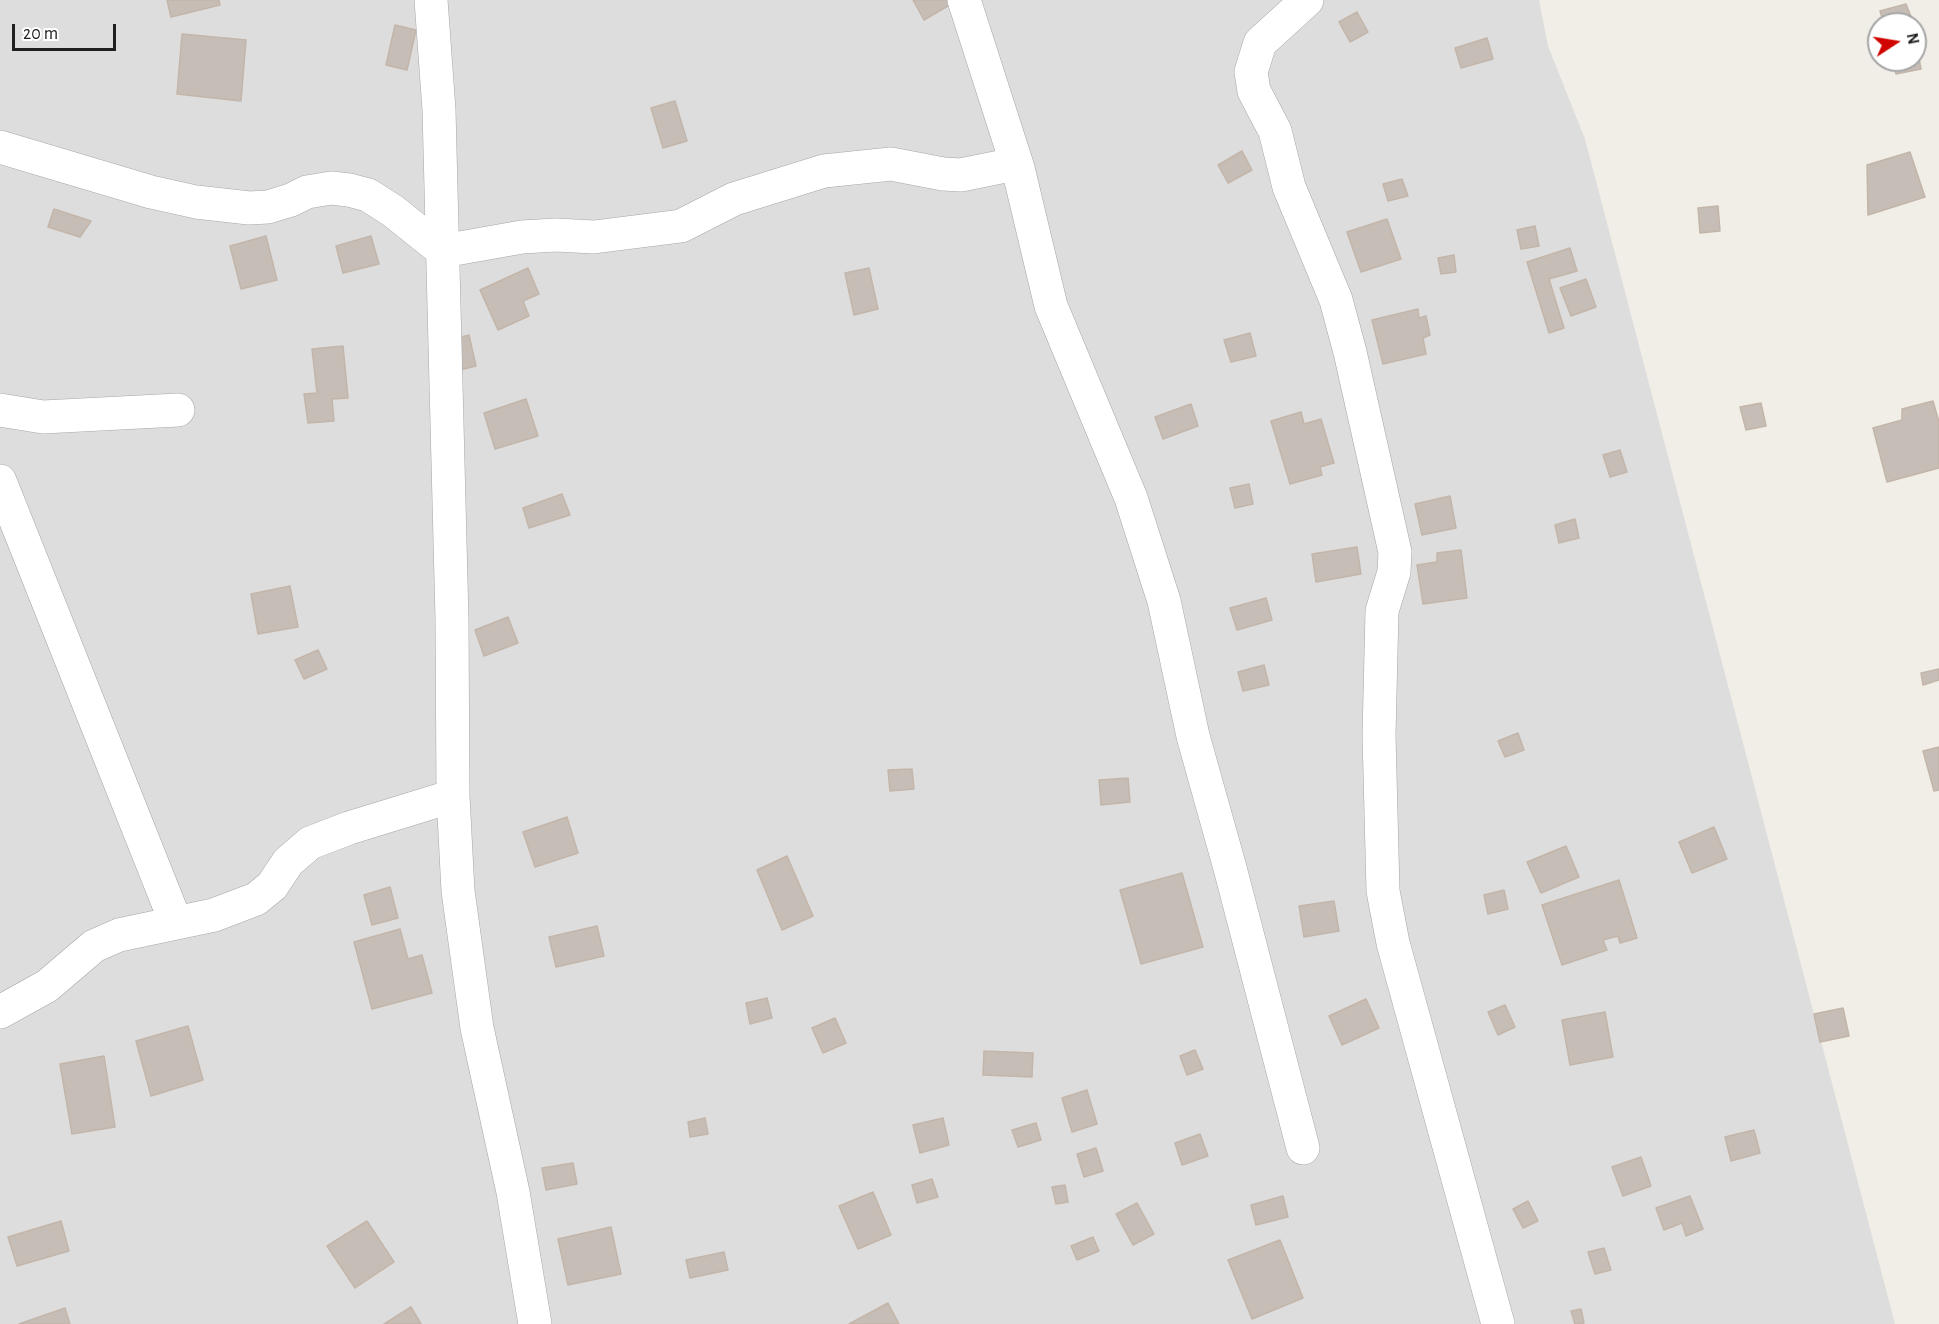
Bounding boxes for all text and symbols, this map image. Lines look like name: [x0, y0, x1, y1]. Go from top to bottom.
scale bar: [15, 12, 118, 50]
north arrow: [1867, 12, 1927, 72]
text: 20 m: [23, 25, 58, 43]
text: N: [1904, 32, 1922, 46]

